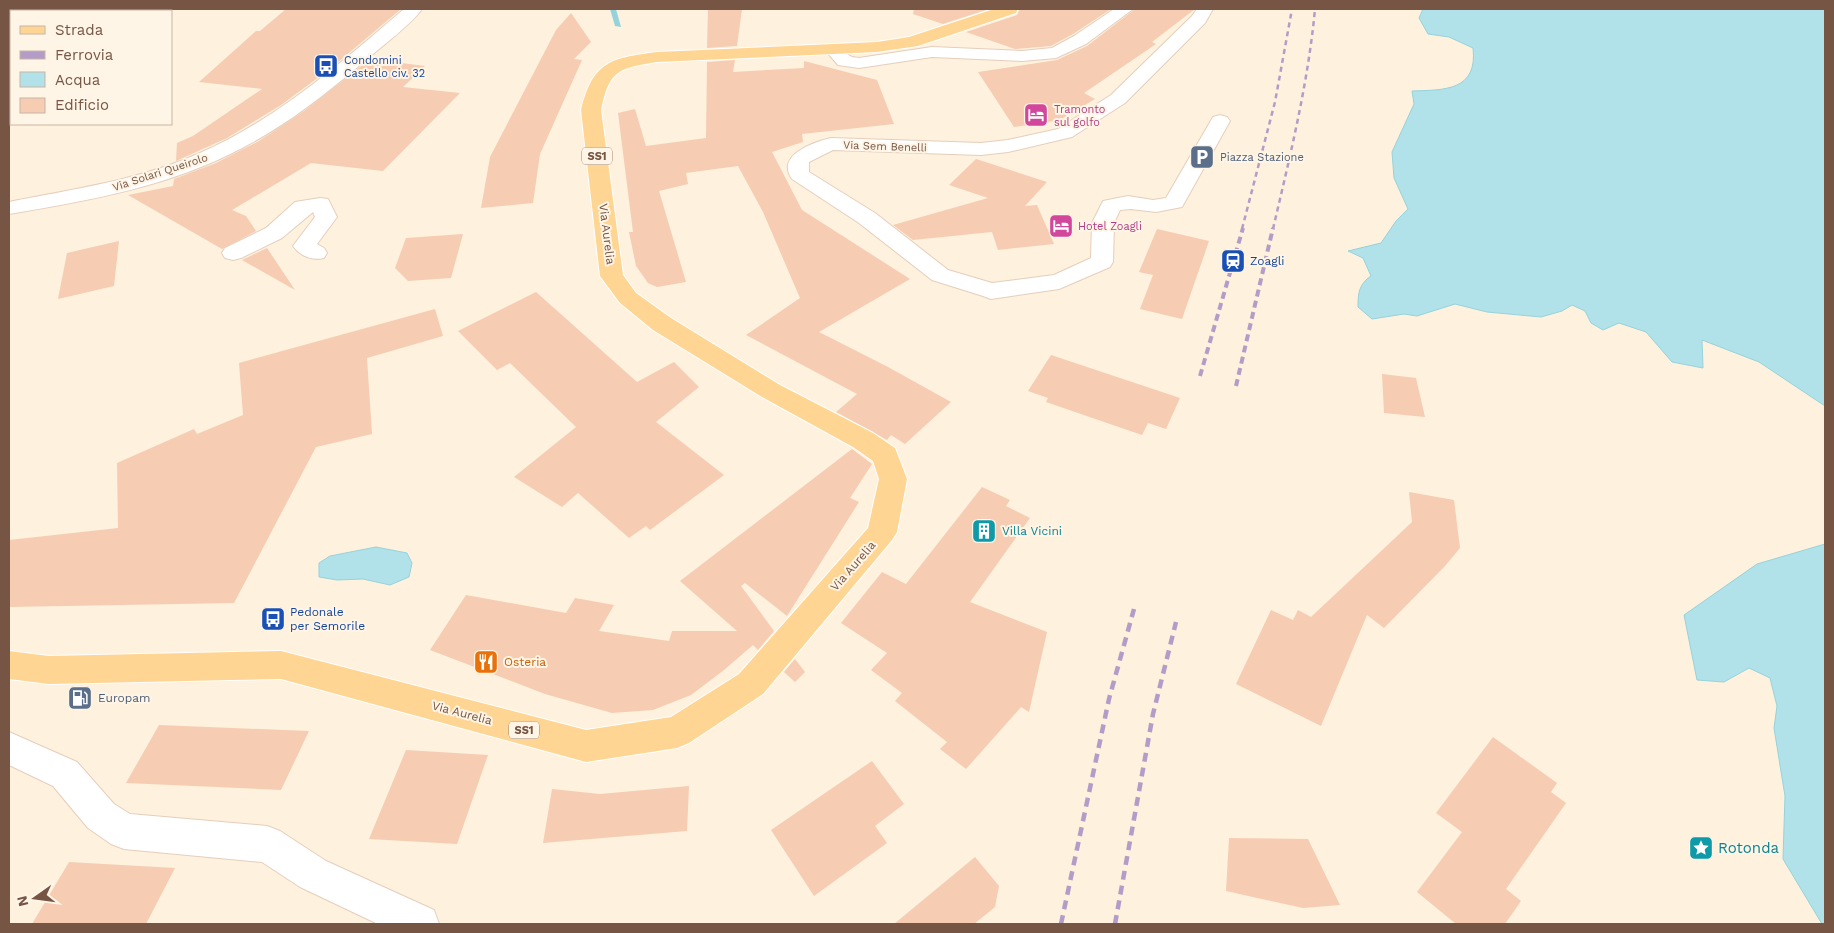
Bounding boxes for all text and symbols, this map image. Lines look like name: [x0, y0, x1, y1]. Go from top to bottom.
legend: [10, 10, 172, 125]
text: Strada: [55, 21, 104, 39]
text: Ferrovia: [55, 46, 114, 64]
bus stop icon: Condomini Castello civ. 32: [313, 53, 339, 79]
place label: Condomini Castello civ. 32: [344, 54, 425, 80]
text: Acqua: [55, 71, 101, 89]
text: Edificio: [55, 96, 109, 114]
hotel icon: Tramonto sul golfo: [1023, 102, 1049, 128]
place label: Tramonto sul golfo: [1054, 103, 1105, 129]
street label: Via Sem Benelli: [843, 139, 927, 154]
parking icon: Piazza Stazione: [1189, 144, 1215, 170]
road number: SS1: [582, 148, 612, 164]
street label: Via Solari Queirolo: [111, 151, 209, 194]
place label: Piazza Stazione: [1220, 151, 1304, 164]
street label: Via Aurelia: [596, 203, 618, 266]
hotel icon: Hotel Zoagli: [1048, 213, 1074, 239]
place label: Hotel Zoagli: [1078, 220, 1142, 233]
station icon: Zoagli: [1220, 248, 1246, 274]
place label: Zoagli: [1250, 254, 1285, 268]
building icon: Villa Vicini: [971, 518, 997, 544]
place label: Villa Vicini: [1002, 524, 1062, 538]
street label: Via Aurelia: [828, 538, 879, 594]
place label: Pedonale per Semorile: [290, 605, 365, 633]
bus stop icon: Pedonale per Semorile: [260, 606, 286, 632]
restaurant icon: Osteria: [473, 649, 499, 675]
place label: Osteria: [504, 655, 546, 669]
fuel station icon: Europam: [67, 685, 93, 711]
place label: Europam: [98, 691, 151, 705]
street label: Via Aurelia: [430, 698, 494, 728]
road number: SS1: [509, 722, 539, 738]
place icon: Rotonda: [1688, 835, 1714, 861]
place label: Rotonda: [1718, 839, 1780, 857]
north arrow: [10, 873, 60, 923]
text: N: [13, 894, 31, 908]

